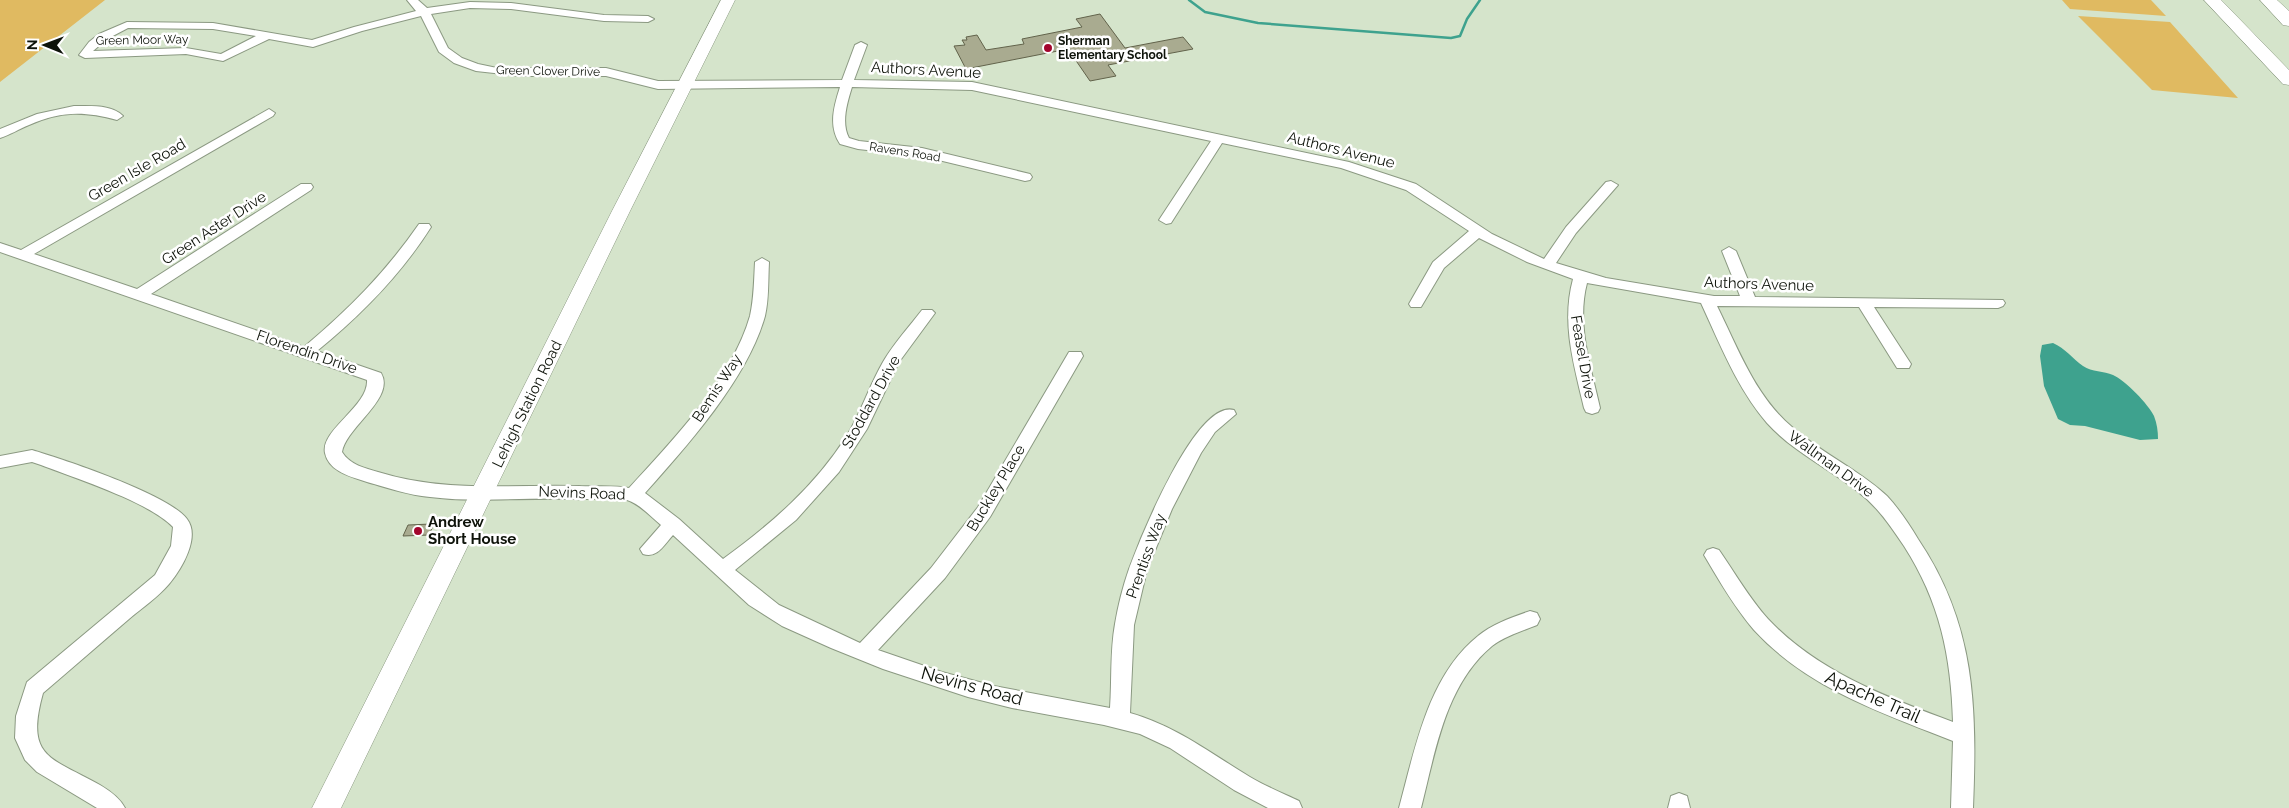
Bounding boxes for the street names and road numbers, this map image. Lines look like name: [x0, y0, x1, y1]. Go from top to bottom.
street label: Green Moor Way: [95, 32, 189, 48]
street label: Authors Avenue: [871, 58, 982, 82]
street label: Green Clover Drive: [496, 63, 600, 79]
street label: Authors Avenue: [1285, 128, 1397, 172]
street label: Green Isle Road: [85, 135, 189, 205]
street label: Ravens Road: [868, 139, 942, 165]
street label: Green Aster Drive: [158, 187, 270, 268]
street label: Authors Avenue: [1704, 273, 1815, 295]
street label: Feasel Drive: [1567, 314, 1599, 400]
street label: Florendin Drive: [254, 326, 360, 378]
street label: Lehigh Station Road: [488, 338, 566, 470]
street label: Bemis Way: [688, 351, 746, 425]
street label: Stoddard Drive: [838, 352, 904, 452]
street label: Wallman Drive: [1785, 427, 1878, 501]
street label: Buckley Place: [963, 441, 1029, 535]
street label: Nevins Road: [538, 482, 626, 504]
street label: Prentiss Way: [1122, 511, 1170, 601]
street label: Nevins Road: [919, 662, 1025, 709]
street label: Apache Trail: [1822, 666, 1924, 727]

